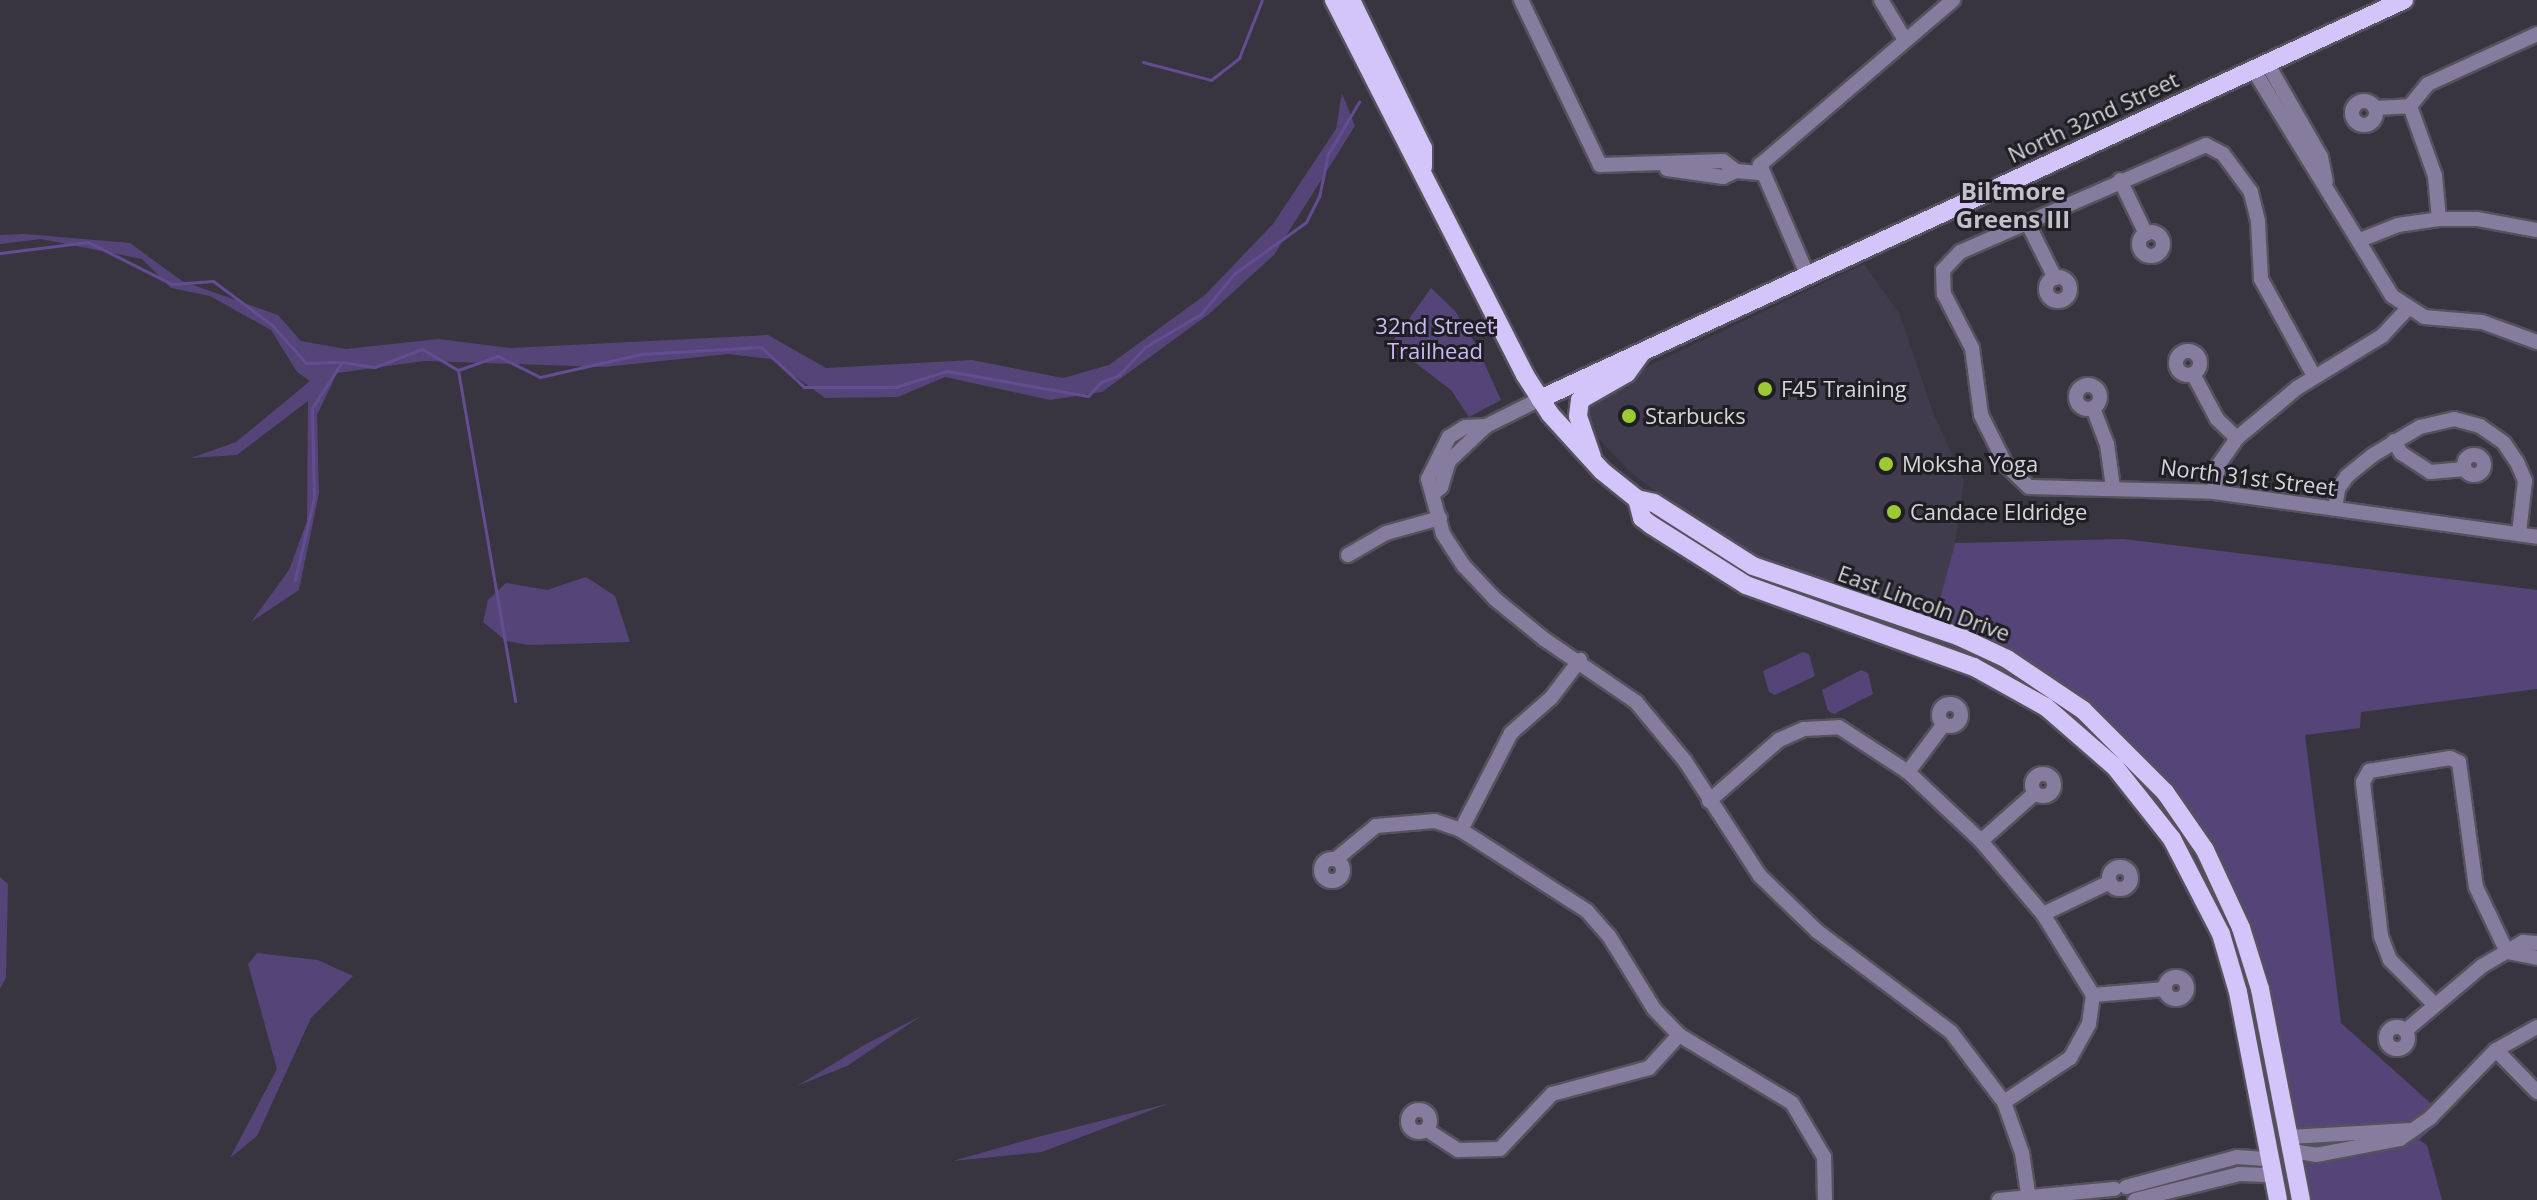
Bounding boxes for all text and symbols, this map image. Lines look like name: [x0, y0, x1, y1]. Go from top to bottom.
street label: North 32nd Street: [2004, 66, 2182, 168]
district label: Biltmore Greens III: [1956, 177, 2070, 233]
park label: 32nd Street Trailhead: [1375, 312, 1495, 364]
place label: F45 Training: [1781, 376, 1907, 402]
marker: F45 Training: [1756, 380, 1774, 398]
place label: Starbucks: [1645, 403, 1746, 429]
marker: Starbucks: [1620, 407, 1638, 425]
place label: Moksha Yoga: [1902, 451, 2038, 477]
street label: North 31st Street: [2159, 453, 2337, 501]
marker: Moksha Yoga: [1877, 455, 1895, 473]
place label: Candace Eldridge: [1910, 499, 2087, 525]
marker: Candace Eldridge: [1885, 503, 1903, 521]
street label: East Lincoln Drive: [1834, 560, 2014, 646]

